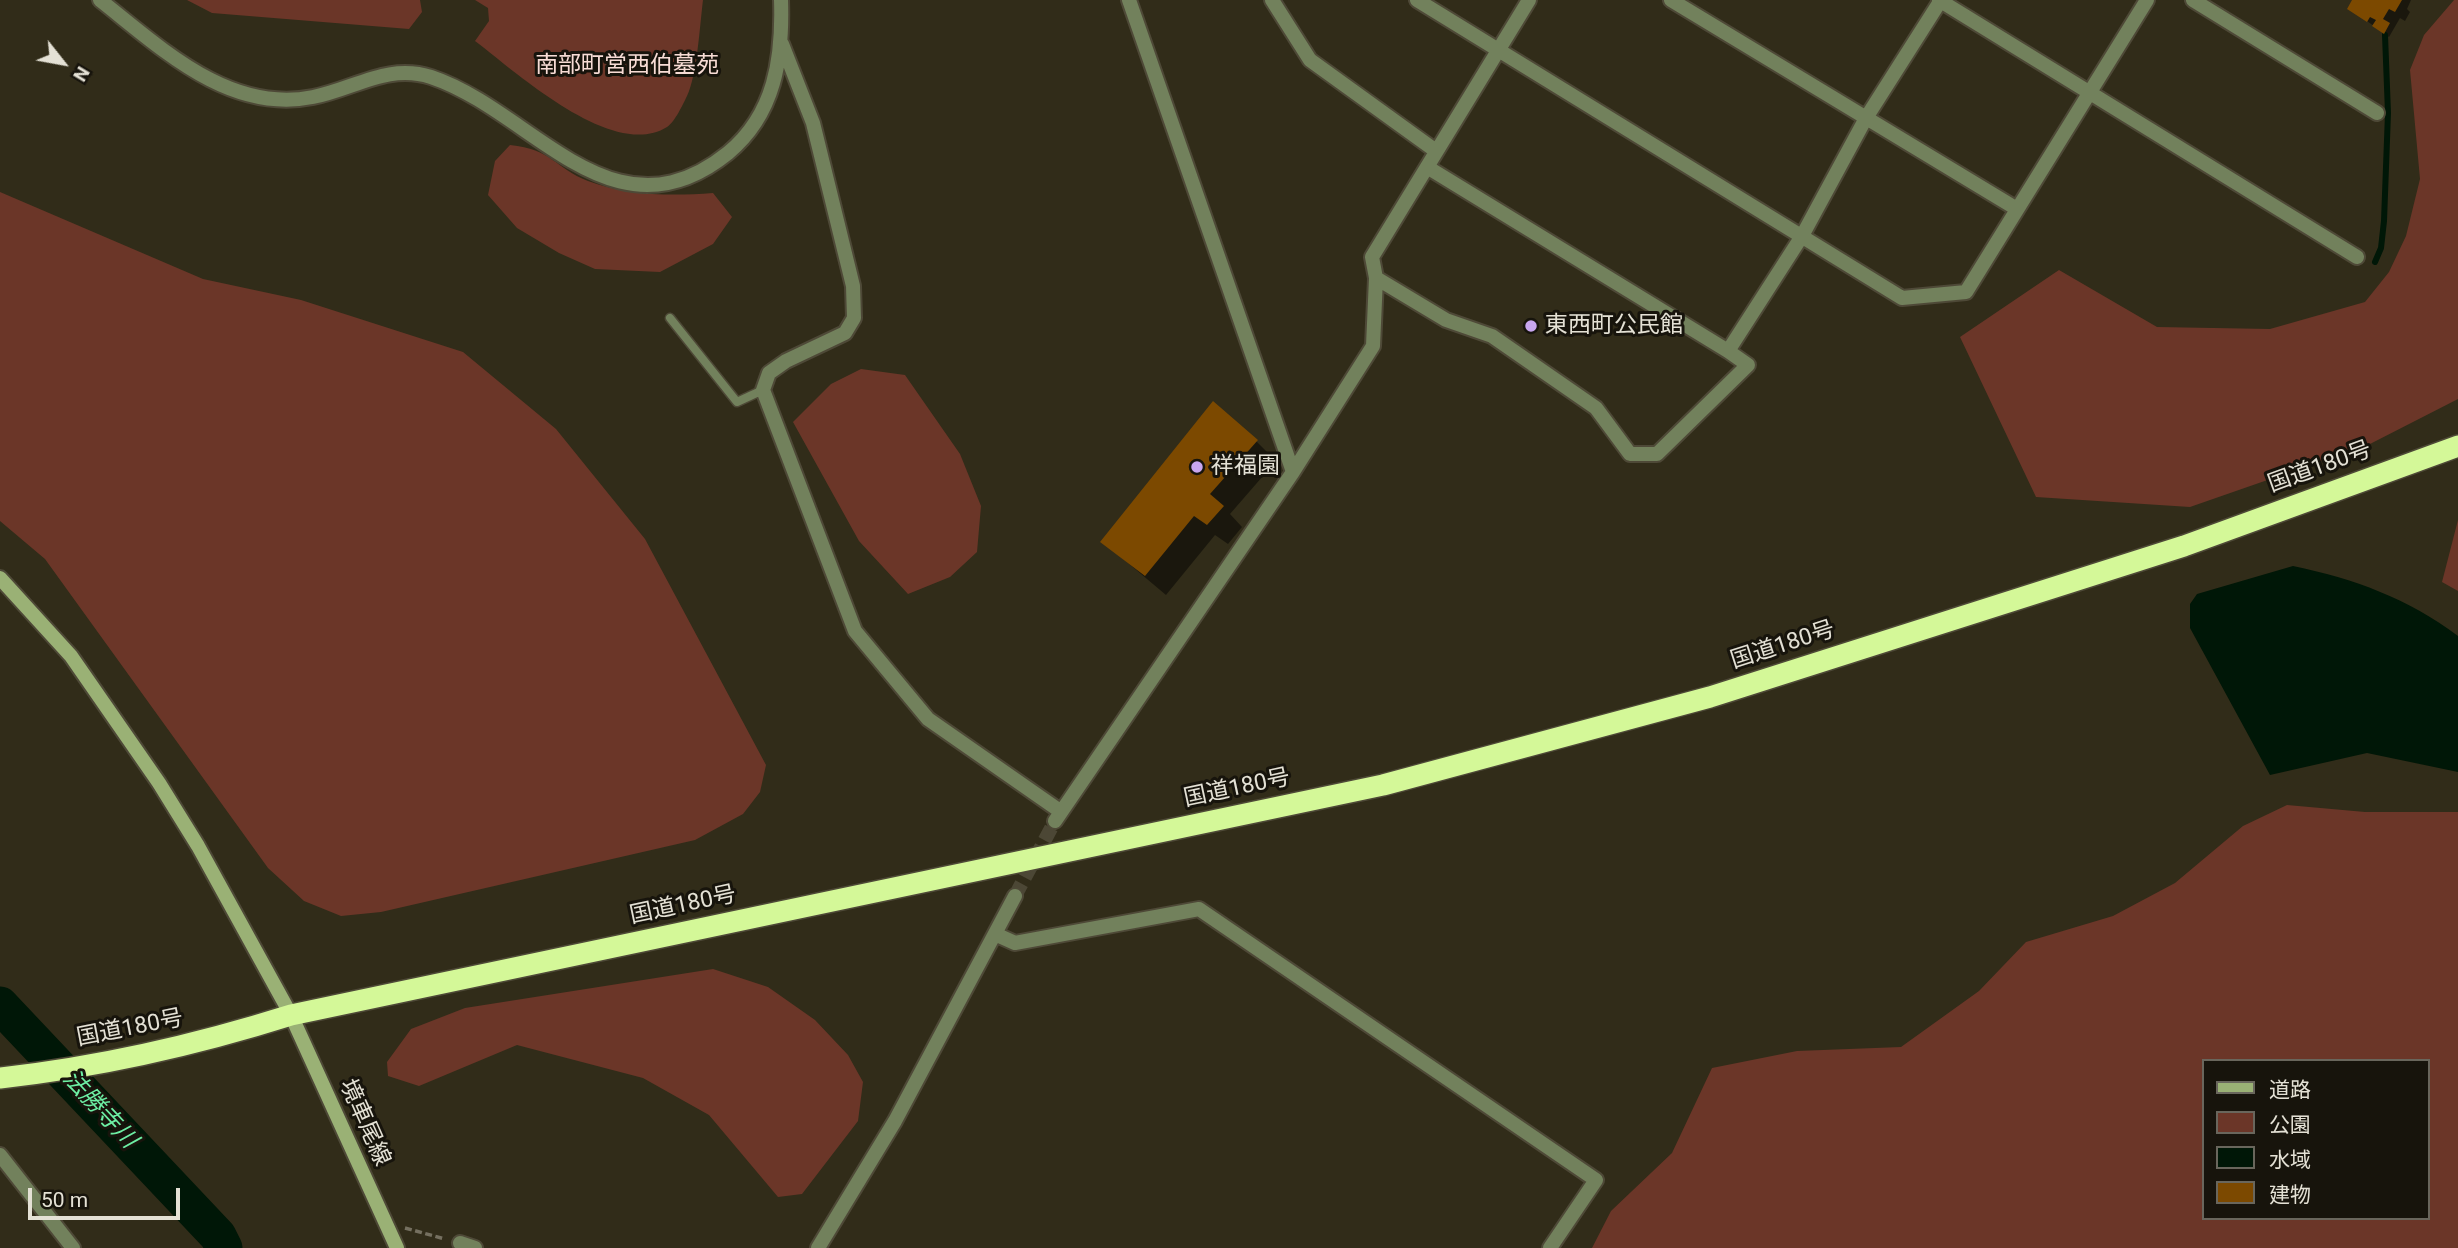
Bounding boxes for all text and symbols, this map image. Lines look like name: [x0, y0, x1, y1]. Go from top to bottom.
north arrow: [28, 28, 98, 98]
park label: 南部町営西伯墓苑: [535, 52, 719, 80]
text: N: [68, 62, 95, 86]
place label: 東西町公民館: [1545, 312, 1683, 340]
marker: 東西町公民館: [1523, 318, 1539, 334]
street label: 国道180号: [2265, 437, 2375, 499]
place label: 祥福園: [1211, 453, 1280, 481]
marker: 祥福園: [1189, 459, 1205, 475]
street label: 国道180号: [1727, 616, 1839, 676]
street label: 国道180号: [1181, 764, 1293, 814]
street label: 国道180号: [627, 881, 739, 931]
street label: 国道180号: [74, 1005, 186, 1053]
legend: [2202, 1059, 2430, 1220]
water label: 法勝寺川: [56, 1065, 142, 1155]
street label: 境車尾線: [333, 1075, 395, 1171]
text: 道路: [2269, 1078, 2311, 1102]
text: 公園: [2269, 1113, 2311, 1137]
text: 水域: [2269, 1148, 2311, 1172]
scale bar: [32, 1174, 184, 1218]
text: 建物: [2269, 1183, 2311, 1207]
text: 50 m: [41, 1188, 88, 1212]

